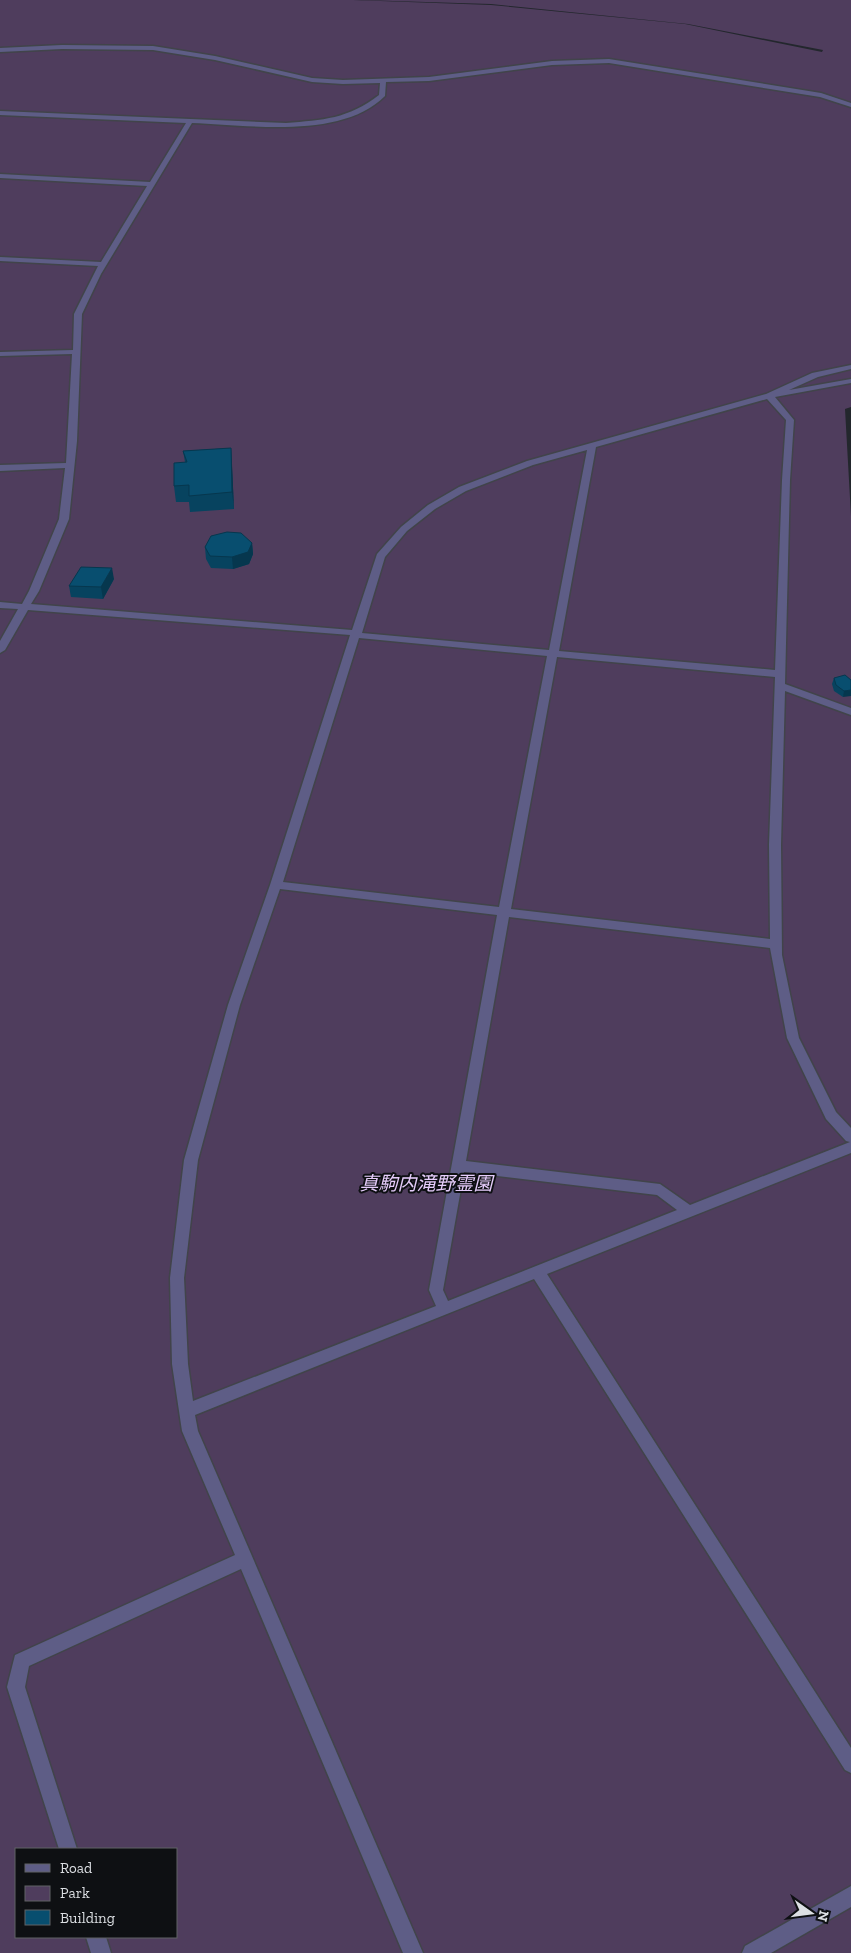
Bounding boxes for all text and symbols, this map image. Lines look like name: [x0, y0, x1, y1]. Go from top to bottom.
park label: 真駒内滝野霊園: [359, 1172, 495, 1195]
legend: [15, 1848, 178, 1938]
text: Road: [60, 1859, 93, 1877]
text: Park: [60, 1884, 90, 1902]
north arrow: [786, 1888, 836, 1938]
text: Building: [60, 1909, 115, 1927]
text: N: [814, 1909, 833, 1924]

